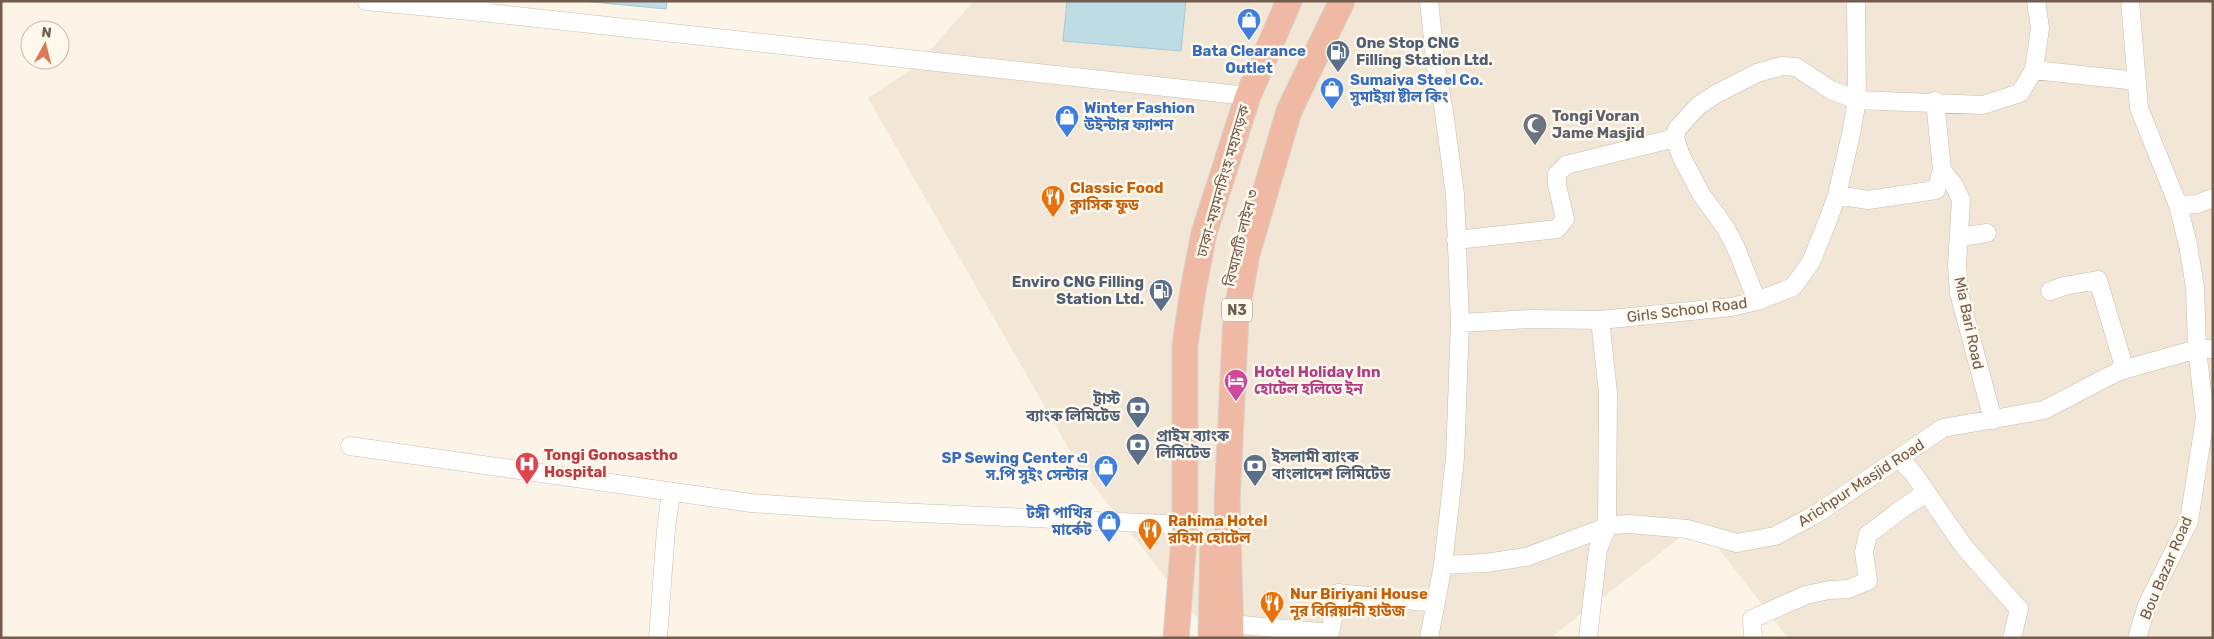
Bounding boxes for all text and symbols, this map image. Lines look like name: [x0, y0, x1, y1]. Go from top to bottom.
shop icon: Bata Clearance Outlet: [1236, 7, 1262, 41]
north arrow: [20, 20, 70, 70]
text: N: [40, 24, 53, 42]
place label: One Stop CNG Filling Station Ltd.: [1356, 34, 1493, 69]
fuel station icon: One Stop CNG Filling Station Ltd.: [1325, 39, 1351, 73]
place label: Bata Clearance Outlet: [1192, 42, 1306, 77]
place label: Sumaiya Steel Co. সুমাইয়া ষ্টীল কিং: [1349, 71, 1483, 107]
shop icon: Sumaiya Steel Co. সুমাইয়া ষ্টীল কিং: [1319, 76, 1345, 110]
place label: Winter Fashion উইন্টার ফ্যাশন: [1083, 99, 1195, 134]
street label: ঢাকা-ময়মনসিংহ মহাসড়ক: [1192, 102, 1254, 260]
shop icon: Winter Fashion উইন্টার ফ্যাশন: [1054, 104, 1080, 138]
place label: Tongi Voran Jame Masjid: [1552, 107, 1645, 142]
mosque icon: Tongi Voran Jame Masjid: [1522, 112, 1548, 146]
place label: Classic Food ক্লাসিক ফুড: [1069, 179, 1164, 215]
restaurant icon: Classic Food ক্লাসিক ফুড: [1040, 184, 1066, 218]
street label: বিআরটি লাইন ৩: [1220, 187, 1262, 290]
place label: Enviro CNG Filling Station Ltd.: [1012, 273, 1144, 308]
street label: Mia Bari Road: [1950, 275, 1988, 371]
fuel station icon: Enviro CNG Filling Station Ltd.: [1148, 278, 1174, 312]
street label: Girls School Road: [1626, 294, 1748, 326]
road number: N3: [1222, 298, 1252, 322]
place label: Hotel Holiday Inn হোটেল হলিডে ইন: [1254, 363, 1381, 398]
hotel icon: Hotel Holiday Inn হোটেল হলিডে ইন: [1223, 368, 1249, 402]
place label: ট্রাস্ট ব্যাংক লিমিটেড: [1025, 390, 1121, 425]
bank icon: ট্রাস্ট ব্যাংক লিমিটেড: [1125, 395, 1151, 429]
place label: প্রাইম ব্যাংক লিমিটেড: [1155, 427, 1230, 462]
bank icon: প্রাইম ব্যাংক লিমিটেড: [1125, 432, 1151, 466]
street label: Arichpur Masjid Road: [1794, 435, 1928, 531]
place label: Tongi Gonosastho Hospital: [544, 446, 678, 481]
place label: ইসলামী ব্যাংক বাংলাদেশ লিমিটেড: [1271, 448, 1391, 483]
place label: SP Sewing Center এ স.পি সুইং সেন্টার: [942, 449, 1089, 485]
hospital icon: Tongi Gonosastho Hospital: [514, 451, 540, 485]
bank icon: ইসলামী ব্যাংক বাংলাদেশ লিমিটেড: [1242, 453, 1268, 487]
shop icon: SP Sewing Center এ স.পি সুইং সেন্টার: [1093, 454, 1119, 488]
place label: টঙ্গী পাখির মার্কেট: [1026, 504, 1093, 539]
shop icon: টঙ্গী পাখির মার্কেট: [1096, 509, 1122, 543]
place label: Rahima Hotel রহিমা হোটেল: [1167, 512, 1268, 547]
street label: Bou Bazar Road: [2136, 514, 2196, 622]
restaurant icon: Rahima Hotel রহিমা হোটেল: [1137, 517, 1163, 551]
place label: Nur Biriyani House নূর বিরিয়ানী হাউজ: [1289, 585, 1428, 621]
restaurant icon: Nur Biriyani House নূর বিরিয়ানী হাউজ: [1259, 590, 1285, 624]

